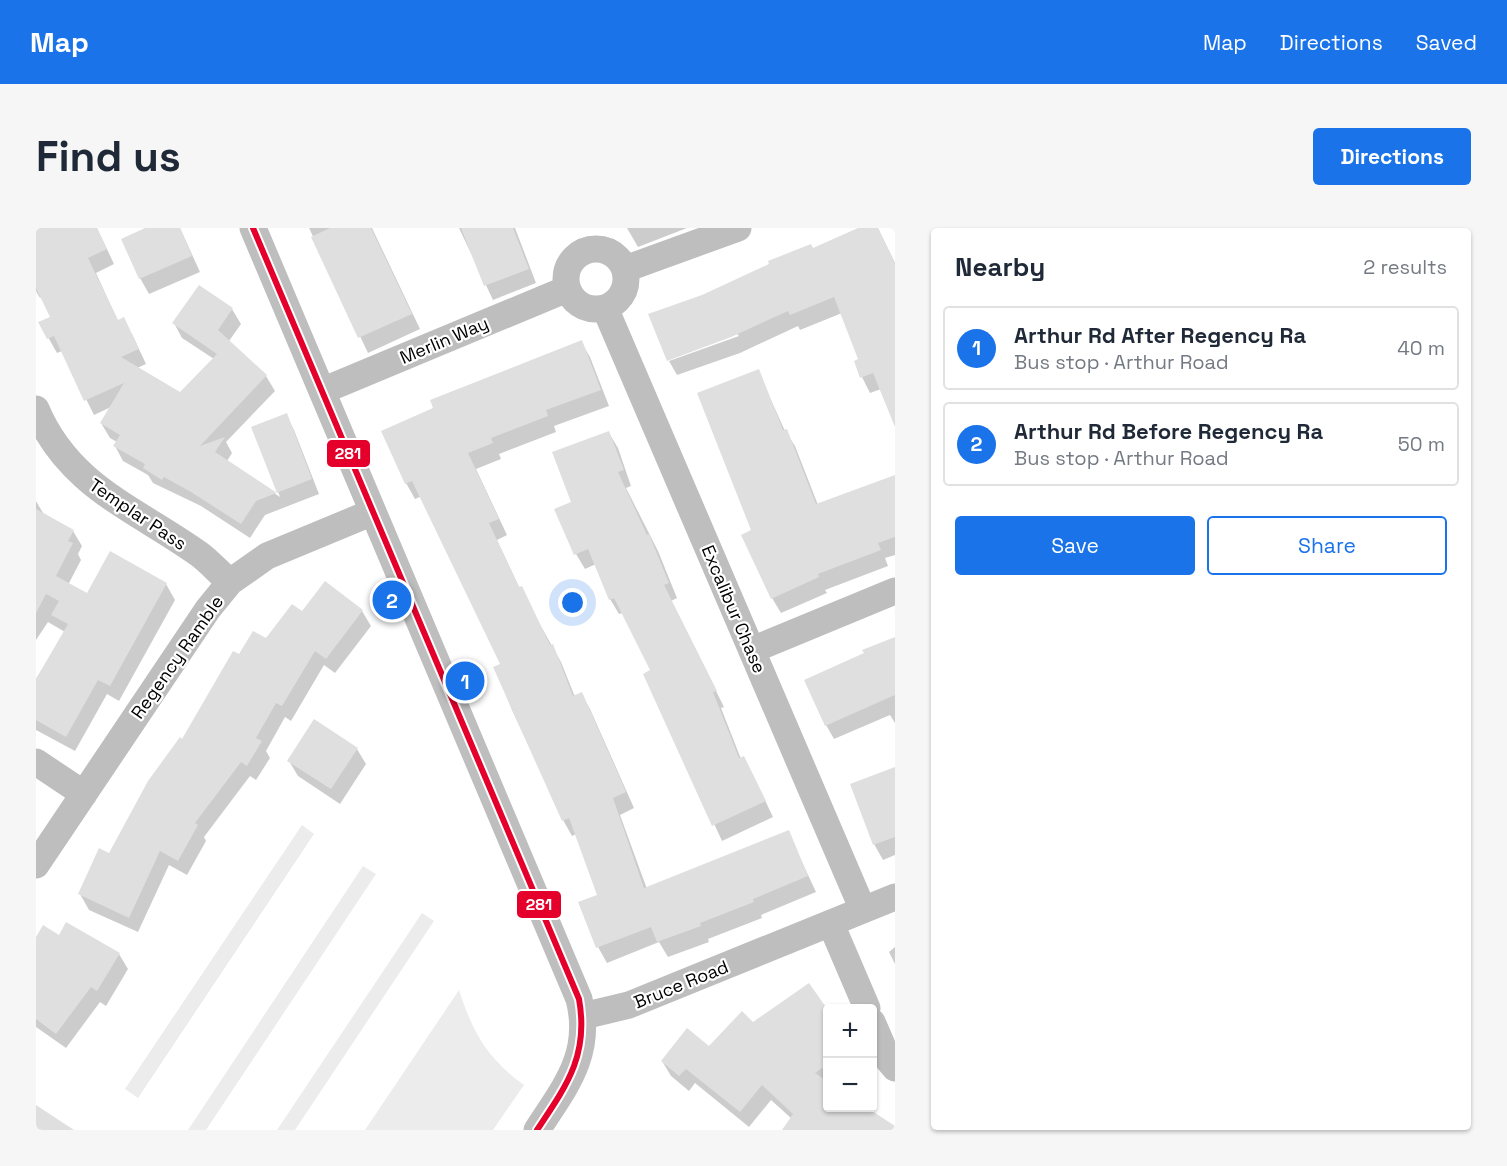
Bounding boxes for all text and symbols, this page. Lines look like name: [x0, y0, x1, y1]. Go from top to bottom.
text: Map: [30, 24, 89, 60]
text: Map: [1203, 29, 1247, 56]
text: Directions: [1280, 29, 1383, 56]
text: Saved: [1416, 29, 1477, 56]
button: Directions: [1313, 128, 1471, 185]
text: Find us: [36, 130, 181, 183]
text: Nearby: [955, 250, 1045, 284]
text: 2 results: [1363, 254, 1447, 280]
street label: Merlin Way: [396, 311, 492, 369]
text: Arthur Rd After Regency Ra: [1014, 321, 1306, 349]
text: 1: [972, 335, 981, 361]
text: 40 m: [1397, 335, 1445, 361]
text: Bus stop · Arthur Road: [1014, 349, 1229, 375]
text: Arthur Rd Before Regency Ra: [1014, 417, 1323, 445]
text: 2: [971, 431, 982, 457]
text: 50 m: [1398, 431, 1445, 457]
line badge: 281: [326, 439, 371, 468]
text: 281: [335, 443, 361, 464]
text: Bus stop · Arthur Road: [1014, 445, 1229, 471]
street label: Templar Pass: [85, 473, 191, 555]
button: Save: [955, 516, 1195, 575]
button: Share: [1207, 516, 1447, 575]
street label: Excalibur Chase: [697, 541, 771, 677]
pin: 2: [372, 578, 412, 622]
your location: [558, 588, 587, 617]
street label: Regency Ramble: [126, 591, 228, 723]
pin: 1: [446, 658, 484, 704]
line badge: 281: [516, 890, 562, 919]
text: 281: [526, 894, 552, 915]
street label: Bruce Road: [630, 955, 732, 1013]
map controls: [823, 1004, 877, 1112]
button: +: [823, 1004, 877, 1058]
button: −: [823, 1058, 877, 1112]

